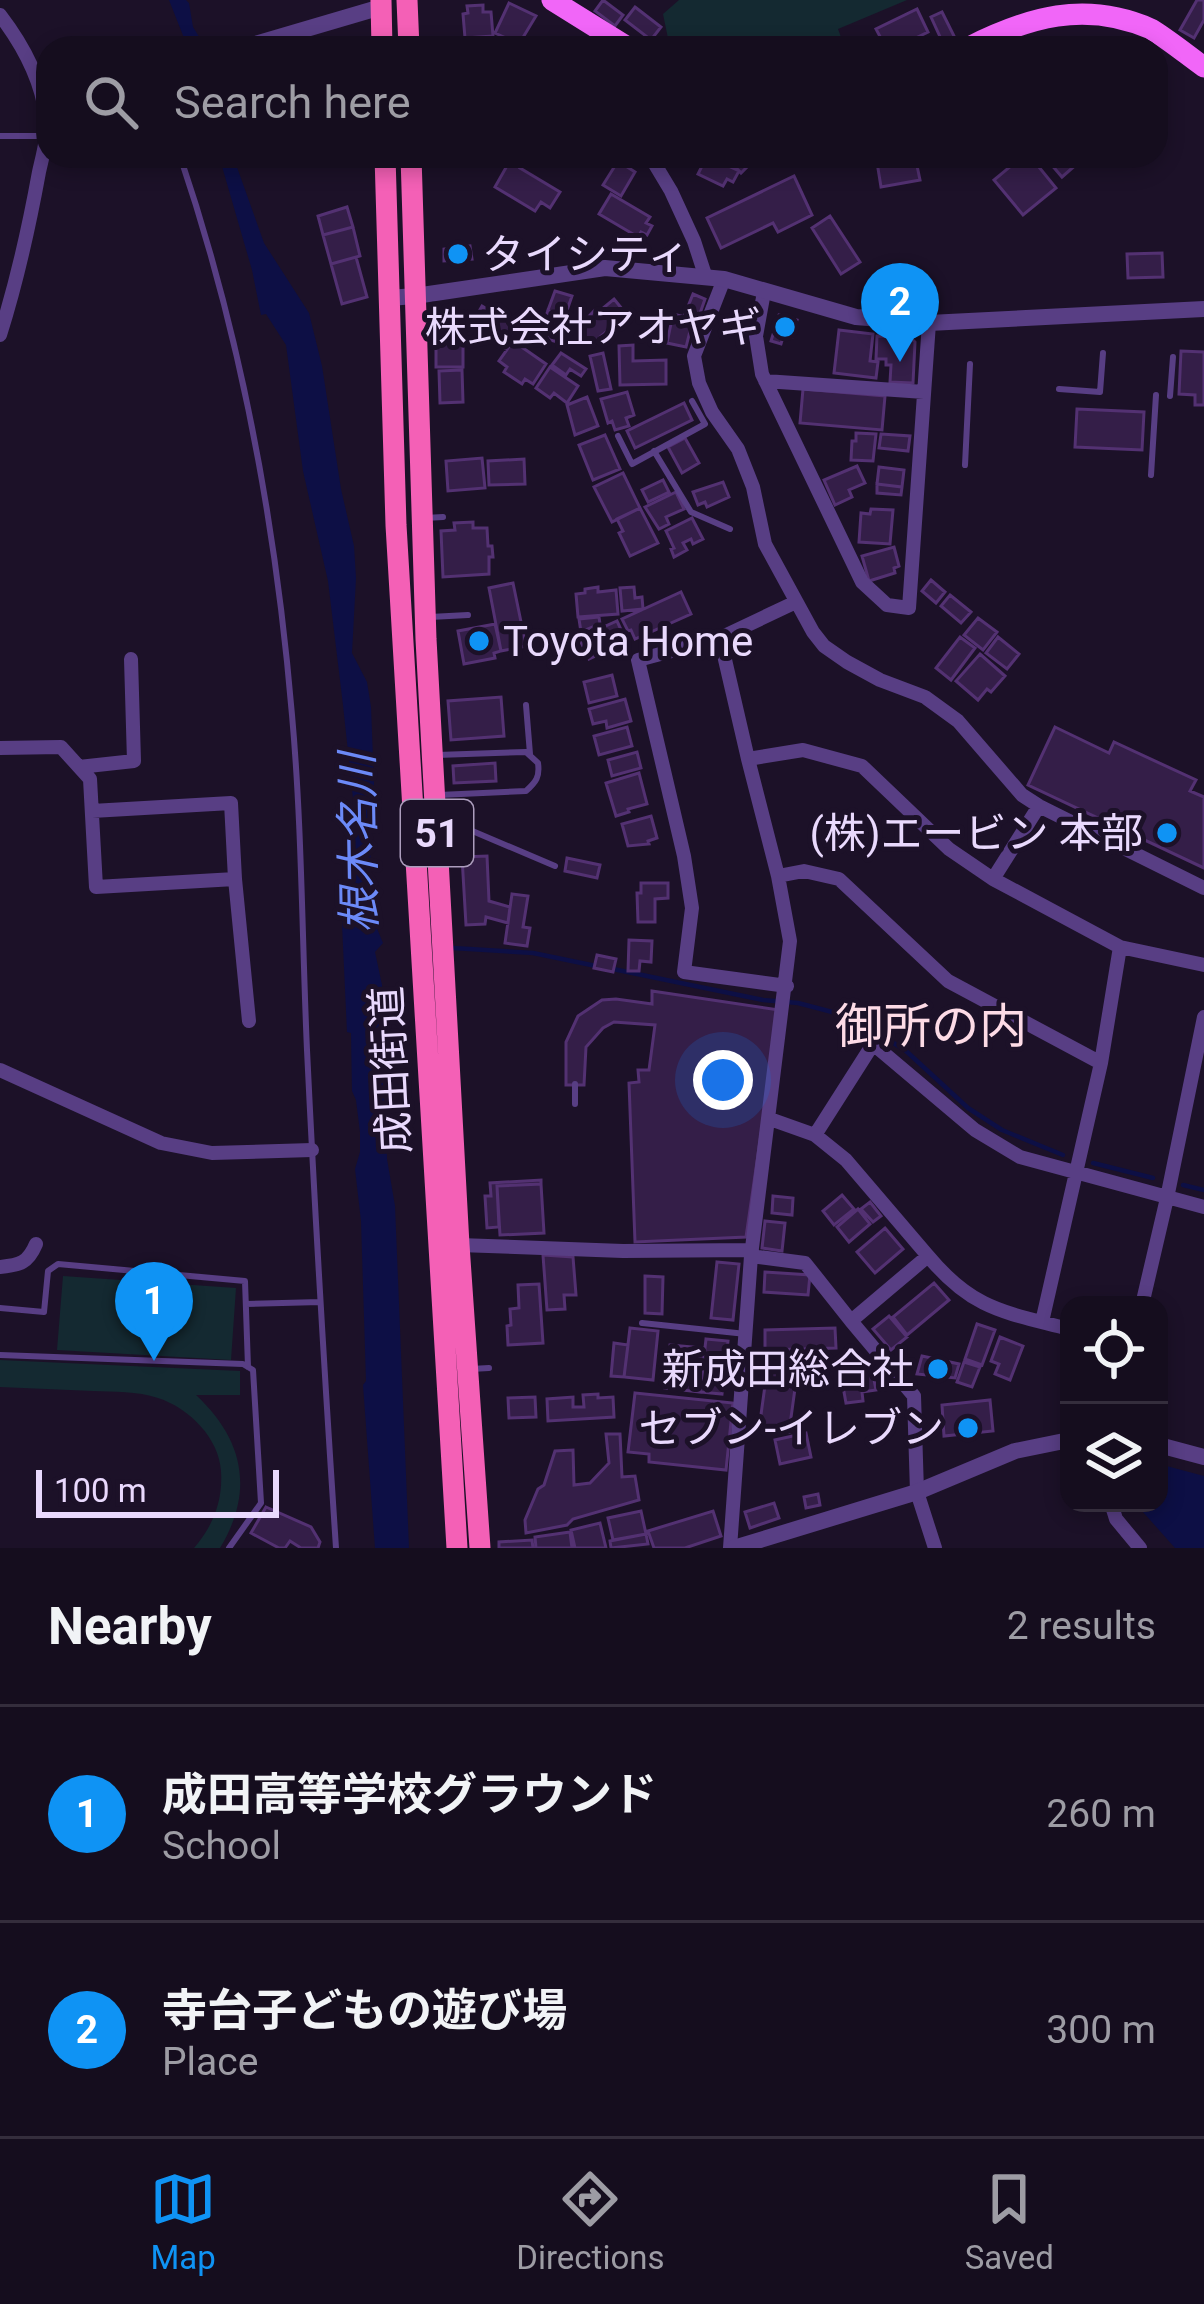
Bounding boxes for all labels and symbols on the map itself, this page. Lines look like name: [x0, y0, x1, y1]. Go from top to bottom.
place label: タイシティ: [482, 230, 689, 279]
marker: タイシティ: [445, 241, 471, 267]
pin: 2: [861, 263, 939, 362]
place label: 株式会社アオヤギ: [425, 303, 761, 352]
marker: 株式会社アオヤギ: [772, 314, 798, 340]
place label: Toyota Home: [503, 617, 753, 666]
marker: Toyota Home: [466, 628, 492, 654]
water label: 根木名川: [330, 749, 387, 933]
road number: 51: [401, 800, 473, 866]
place label: (株)エービン 本部: [810, 809, 1143, 858]
marker: (株)エービン 本部: [1154, 820, 1180, 846]
street label: 成田街道: [362, 985, 419, 1155]
district label: 御所の内: [835, 998, 1027, 1055]
your location: [693, 1050, 753, 1110]
pin: 1: [115, 1262, 193, 1361]
place label: 新成田総合社: [662, 1345, 914, 1394]
marker: 新成田総合社: [925, 1356, 951, 1382]
place label: セブン-イレブン: [638, 1404, 944, 1453]
marker: セブン-イレブン: [955, 1415, 981, 1441]
scale bar: [36, 1464, 279, 1517]

